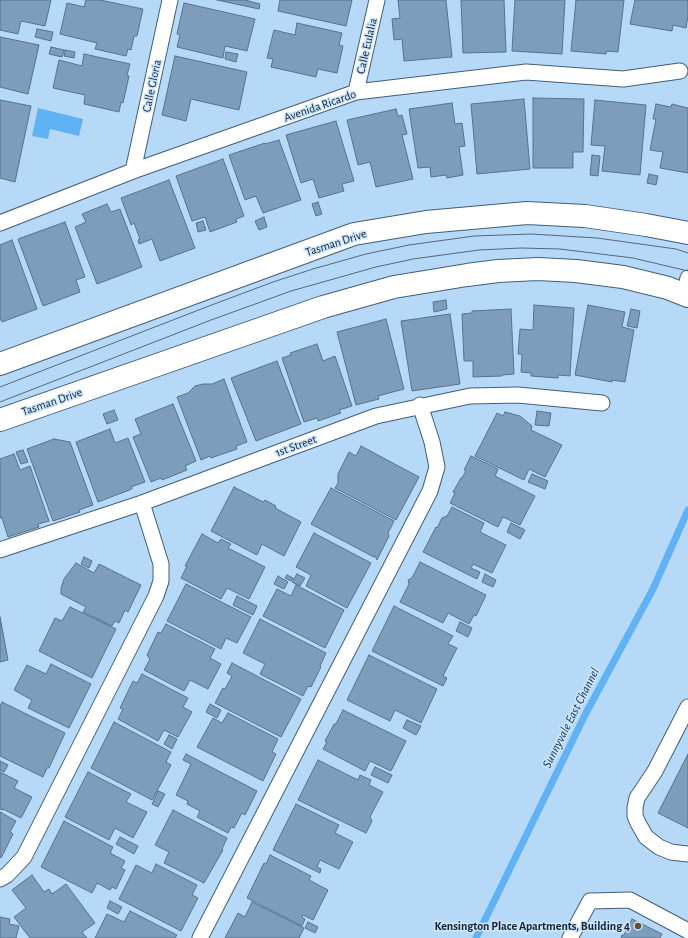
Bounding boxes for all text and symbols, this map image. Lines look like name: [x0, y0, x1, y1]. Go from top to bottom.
street label: Calle Eulalia: [354, 17, 380, 75]
street label: Calle Gloria: [139, 58, 165, 114]
street label: Avenida Ricardo: [282, 87, 358, 125]
street label: Tasman Drive: [304, 226, 368, 260]
street label: Tasman Drive: [20, 385, 84, 419]
street label: 1st Street: [274, 432, 318, 460]
water label: Sunnyvale East Channel: [539, 665, 603, 771]
place label: Kensington Place Apartments, Building 4: [434, 919, 630, 933]
marker: Kensington Place Apartments, Building 4: [633, 921, 643, 931]

